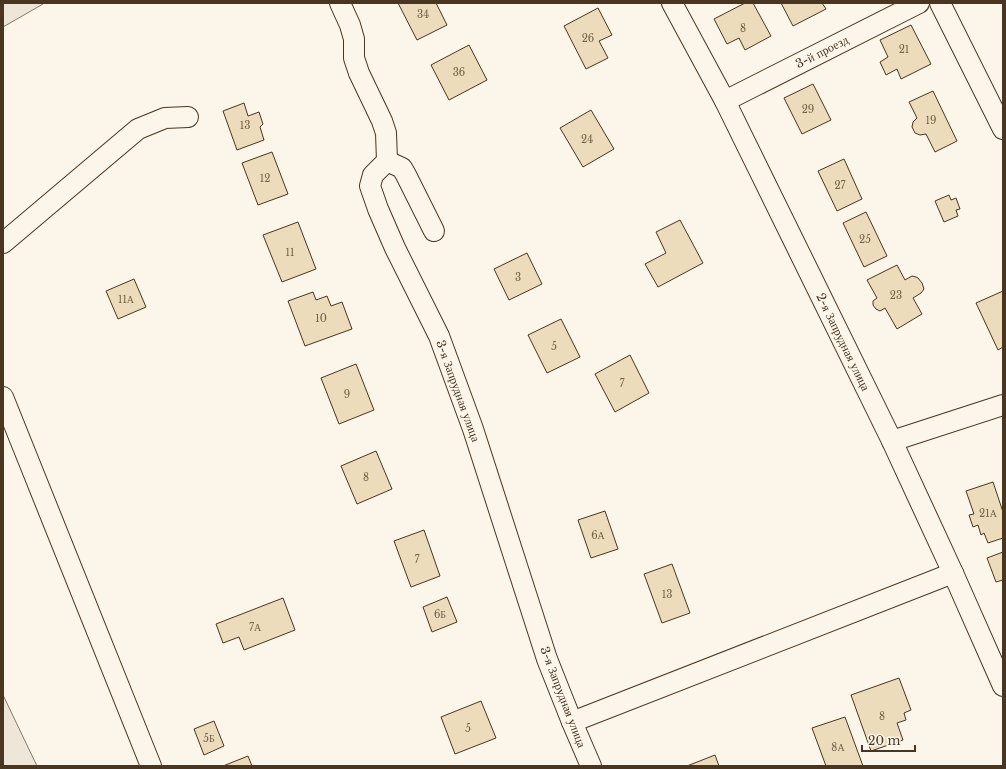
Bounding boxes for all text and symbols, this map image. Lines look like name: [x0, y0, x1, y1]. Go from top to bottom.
house number: 34: [417, 8, 429, 21]
house number: 8: [740, 22, 746, 35]
house number: 26: [582, 32, 594, 45]
street label: 3-й проезд: [793, 32, 851, 71]
house number: 21: [899, 43, 909, 56]
house number: 36: [453, 66, 465, 79]
house number: 29: [802, 103, 814, 116]
house number: 19: [926, 114, 936, 127]
house number: 13: [240, 119, 250, 132]
house number: 24: [581, 133, 593, 146]
house number: 12: [260, 172, 270, 185]
house number: 27: [834, 179, 847, 192]
house number: 25: [859, 233, 871, 246]
house number: 11: [286, 246, 294, 259]
house number: 3: [515, 271, 521, 284]
house number: 23: [890, 289, 902, 302]
street label: 2-я Запрудная улица: [813, 290, 874, 394]
house number: 11А: [118, 293, 135, 306]
house number: 10: [315, 312, 327, 325]
street label: 3-я Запрудная улица: [433, 338, 484, 444]
house number: 5: [551, 340, 557, 353]
house number: 7: [619, 377, 625, 390]
house number: 9: [344, 388, 350, 401]
house number: 8: [363, 471, 369, 484]
house number: 21А: [979, 507, 998, 520]
house number: 6А: [591, 529, 606, 542]
house number: 7: [414, 553, 420, 566]
house number: 13: [662, 588, 672, 601]
house number: 6Б: [434, 608, 446, 621]
house number: 7А: [249, 621, 262, 634]
street label: 3-я Запрудная улица: [537, 644, 590, 750]
house number: 8: [879, 710, 885, 723]
house number: 5: [465, 722, 471, 735]
scale bar: [862, 727, 915, 753]
house number: 5Б: [203, 732, 215, 745]
text: 20 m: [868, 733, 900, 748]
house number: 8А: [831, 741, 845, 754]

